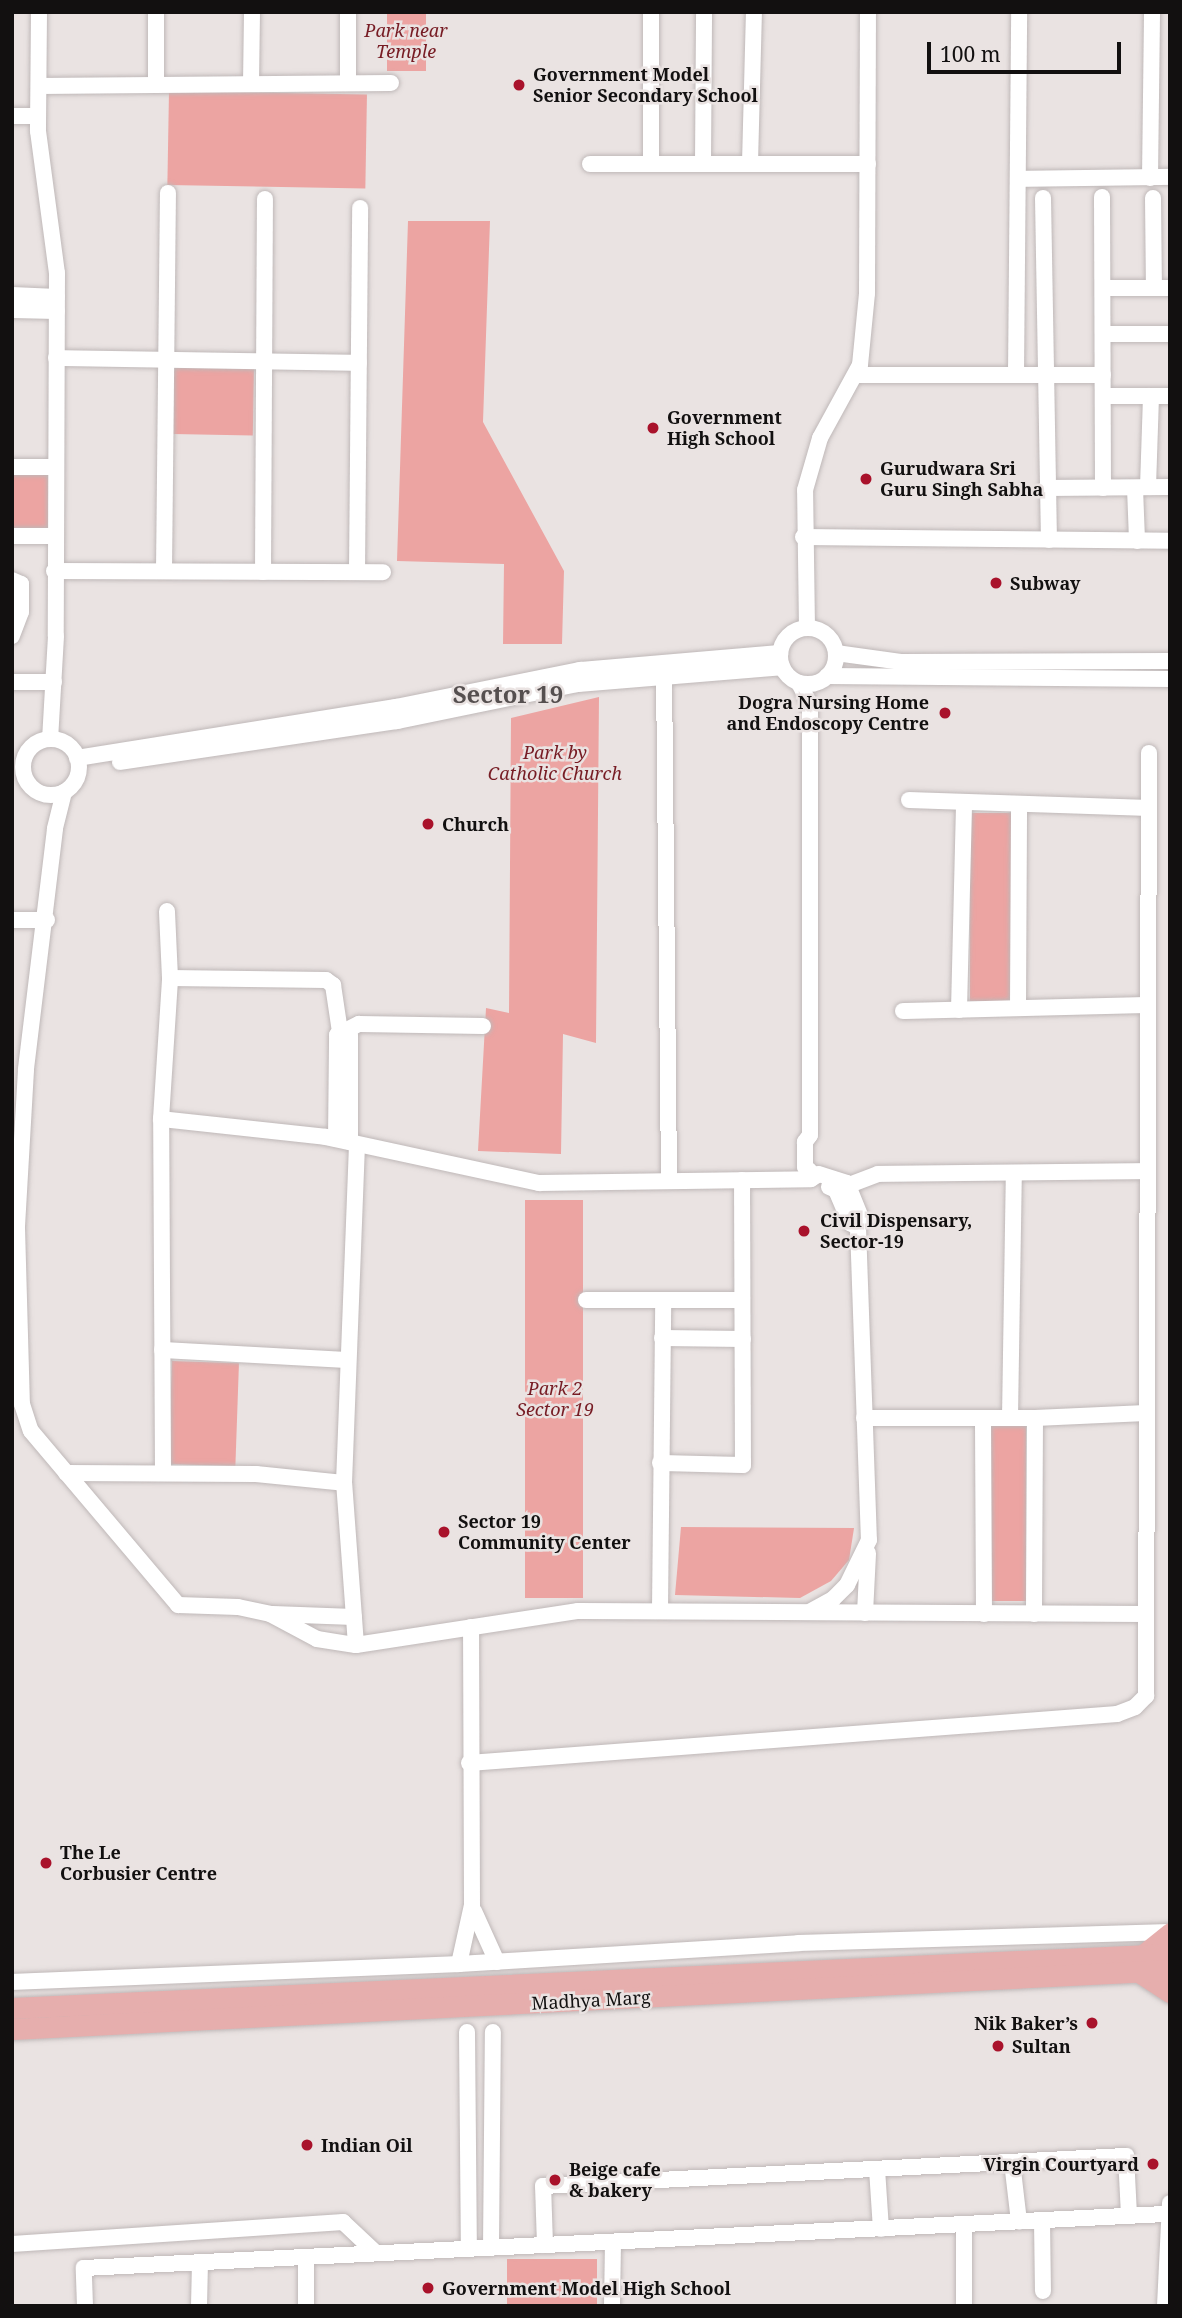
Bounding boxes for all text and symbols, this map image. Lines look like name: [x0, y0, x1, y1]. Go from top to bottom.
park label: Park near Temple: [364, 20, 448, 62]
scale bar: [930, 28, 1124, 72]
text: 100 m: [940, 40, 1001, 68]
place label: Government Model Senior Secondary School: [533, 64, 758, 106]
marker: Government Model Senior Secondary School: [511, 77, 527, 93]
place label: Government High School: [667, 407, 782, 450]
marker: Government High School: [645, 420, 661, 436]
place label: Gurudwara Sri Guru Singh Sabha: [880, 458, 1043, 500]
marker: Gurudwara Sri Guru Singh Sabha: [858, 471, 874, 487]
place label: Subway: [1010, 572, 1080, 594]
marker: Subway: [988, 575, 1004, 591]
district label: Sector 19: [453, 680, 563, 708]
place label: Dogra Nursing Home and Endoscopy Centre: [726, 692, 929, 734]
marker: Dogra Nursing Home and Endoscopy Centre: [935, 703, 955, 723]
park label: Park by Catholic Church: [488, 742, 622, 784]
place label: Church: [442, 813, 509, 835]
marker: Church: [420, 816, 436, 832]
place label: Civil Dispensary, Sector-19: [820, 1210, 972, 1252]
marker: Civil Dispensary, Sector-19: [794, 1221, 814, 1241]
park label: Park 2 Sector 19: [516, 1378, 594, 1420]
place label: Sector 19 Community Center: [458, 1511, 631, 1554]
marker: Sector 19 Community Center: [436, 1524, 452, 1540]
place label: The Le Corbusier Centre: [60, 1842, 217, 1884]
marker: The Le Corbusier Centre: [38, 1855, 54, 1871]
street label: Madhya Marg: [531, 1986, 651, 2014]
place label: Nik Baker’s: [974, 2012, 1078, 2034]
marker: Nik Baker’s: [1084, 2015, 1100, 2031]
place label: Sultan: [1012, 2035, 1071, 2057]
marker: Sultan: [990, 2038, 1006, 2054]
place label: Indian Oil: [321, 2134, 413, 2156]
marker: Indian Oil: [299, 2137, 315, 2153]
place label: Virgin Courtyard: [983, 2153, 1139, 2175]
marker: Virgin Courtyard: [1145, 2156, 1161, 2172]
place label: Beige cafe & bakery: [569, 2159, 661, 2202]
marker: Beige cafe & bakery: [547, 2172, 563, 2188]
place label: Government Model High School: [442, 2277, 731, 2299]
marker: Government Model High School: [420, 2280, 436, 2296]

